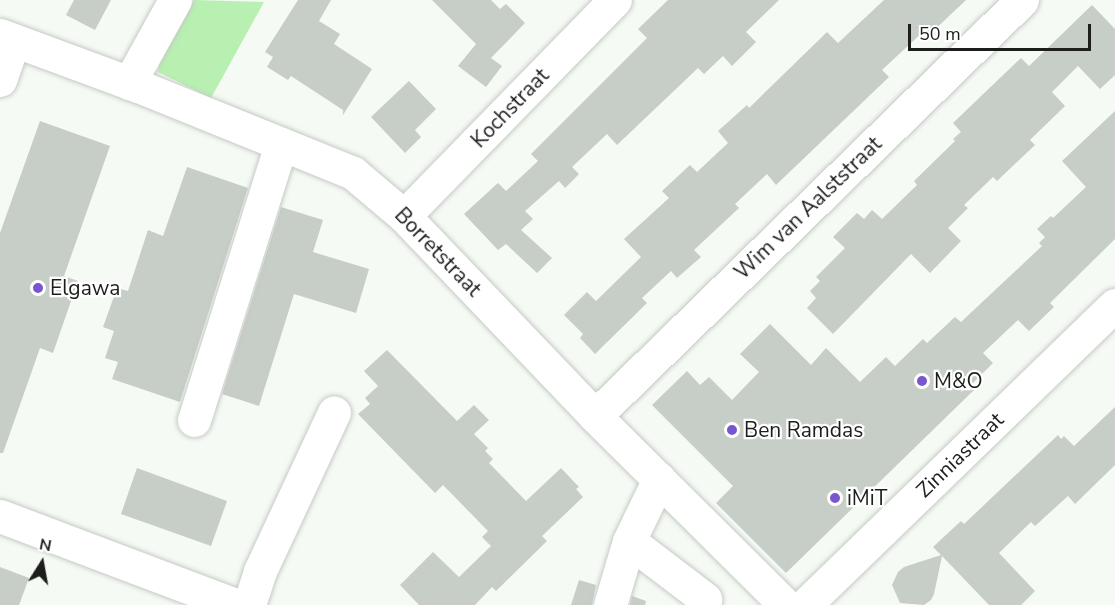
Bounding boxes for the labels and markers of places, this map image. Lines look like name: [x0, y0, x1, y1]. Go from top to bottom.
place label: Elgawa: [50, 275, 120, 301]
marker: Elgawa: [31, 281, 45, 295]
place label: M&O: [934, 368, 983, 394]
marker: M&O: [915, 374, 929, 388]
place label: Ben Ramdas: [744, 417, 863, 443]
marker: Ben Ramdas: [725, 423, 739, 437]
place label: iMiT: [847, 485, 887, 511]
marker: iMiT: [828, 491, 842, 505]

